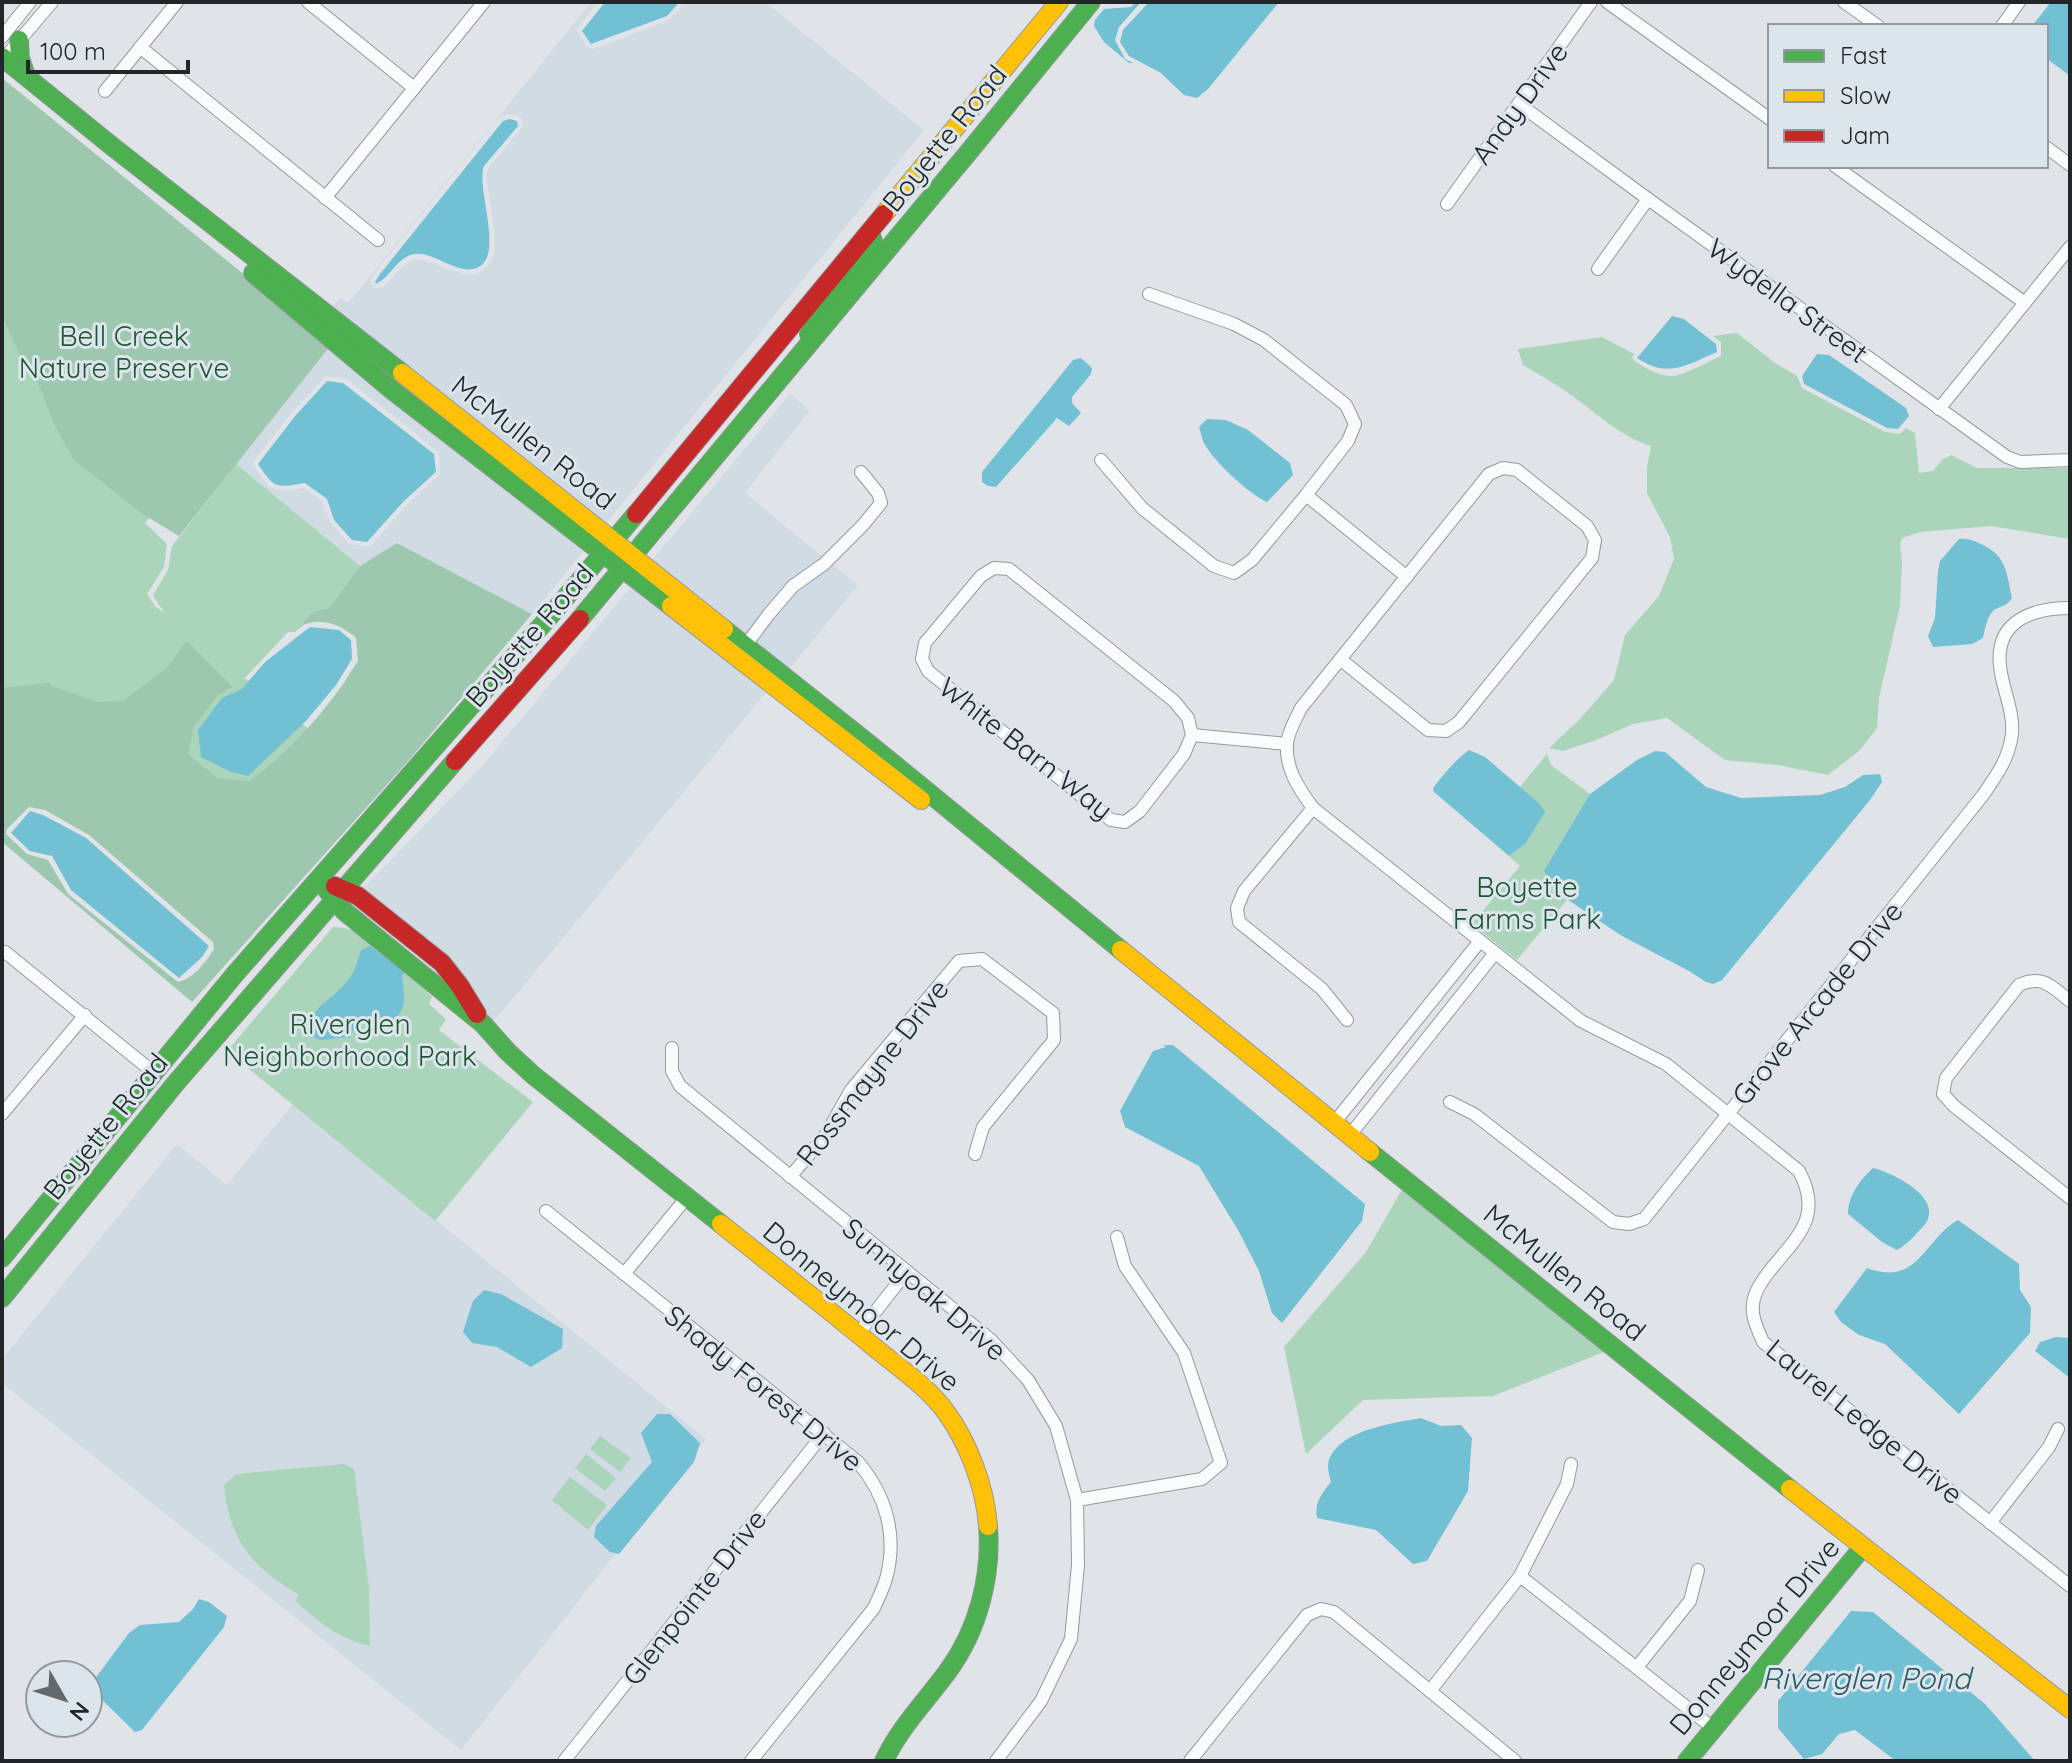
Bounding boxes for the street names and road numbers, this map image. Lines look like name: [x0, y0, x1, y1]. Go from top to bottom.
street label: Andy Drive: [1463, 35, 1575, 171]
street label: Boyette Road: [874, 58, 1014, 218]
street label: Wydella Street: [1701, 230, 1875, 370]
street label: McMullen Road: [445, 367, 623, 517]
street label: Boyette Road: [457, 556, 601, 714]
street label: White Barn Way: [932, 669, 1120, 827]
street label: Grove Arcade Drive: [1724, 894, 1910, 1112]
street label: Rossmayne Drive: [788, 972, 956, 1172]
street label: Boyette Road: [35, 1046, 175, 1206]
street label: McMullen Road: [1477, 1196, 1653, 1348]
street label: Sunnyoak Drive: [836, 1210, 1014, 1368]
street label: Donneymoor Drive: [756, 1213, 968, 1399]
street label: Shady Forest Drive: [658, 1297, 870, 1479]
street label: Laurel Ledge Drive: [1760, 1331, 1970, 1511]
street label: Glenpointe Drive: [614, 1502, 774, 1692]
street label: Donneymoor Drive: [1661, 1530, 1847, 1742]

